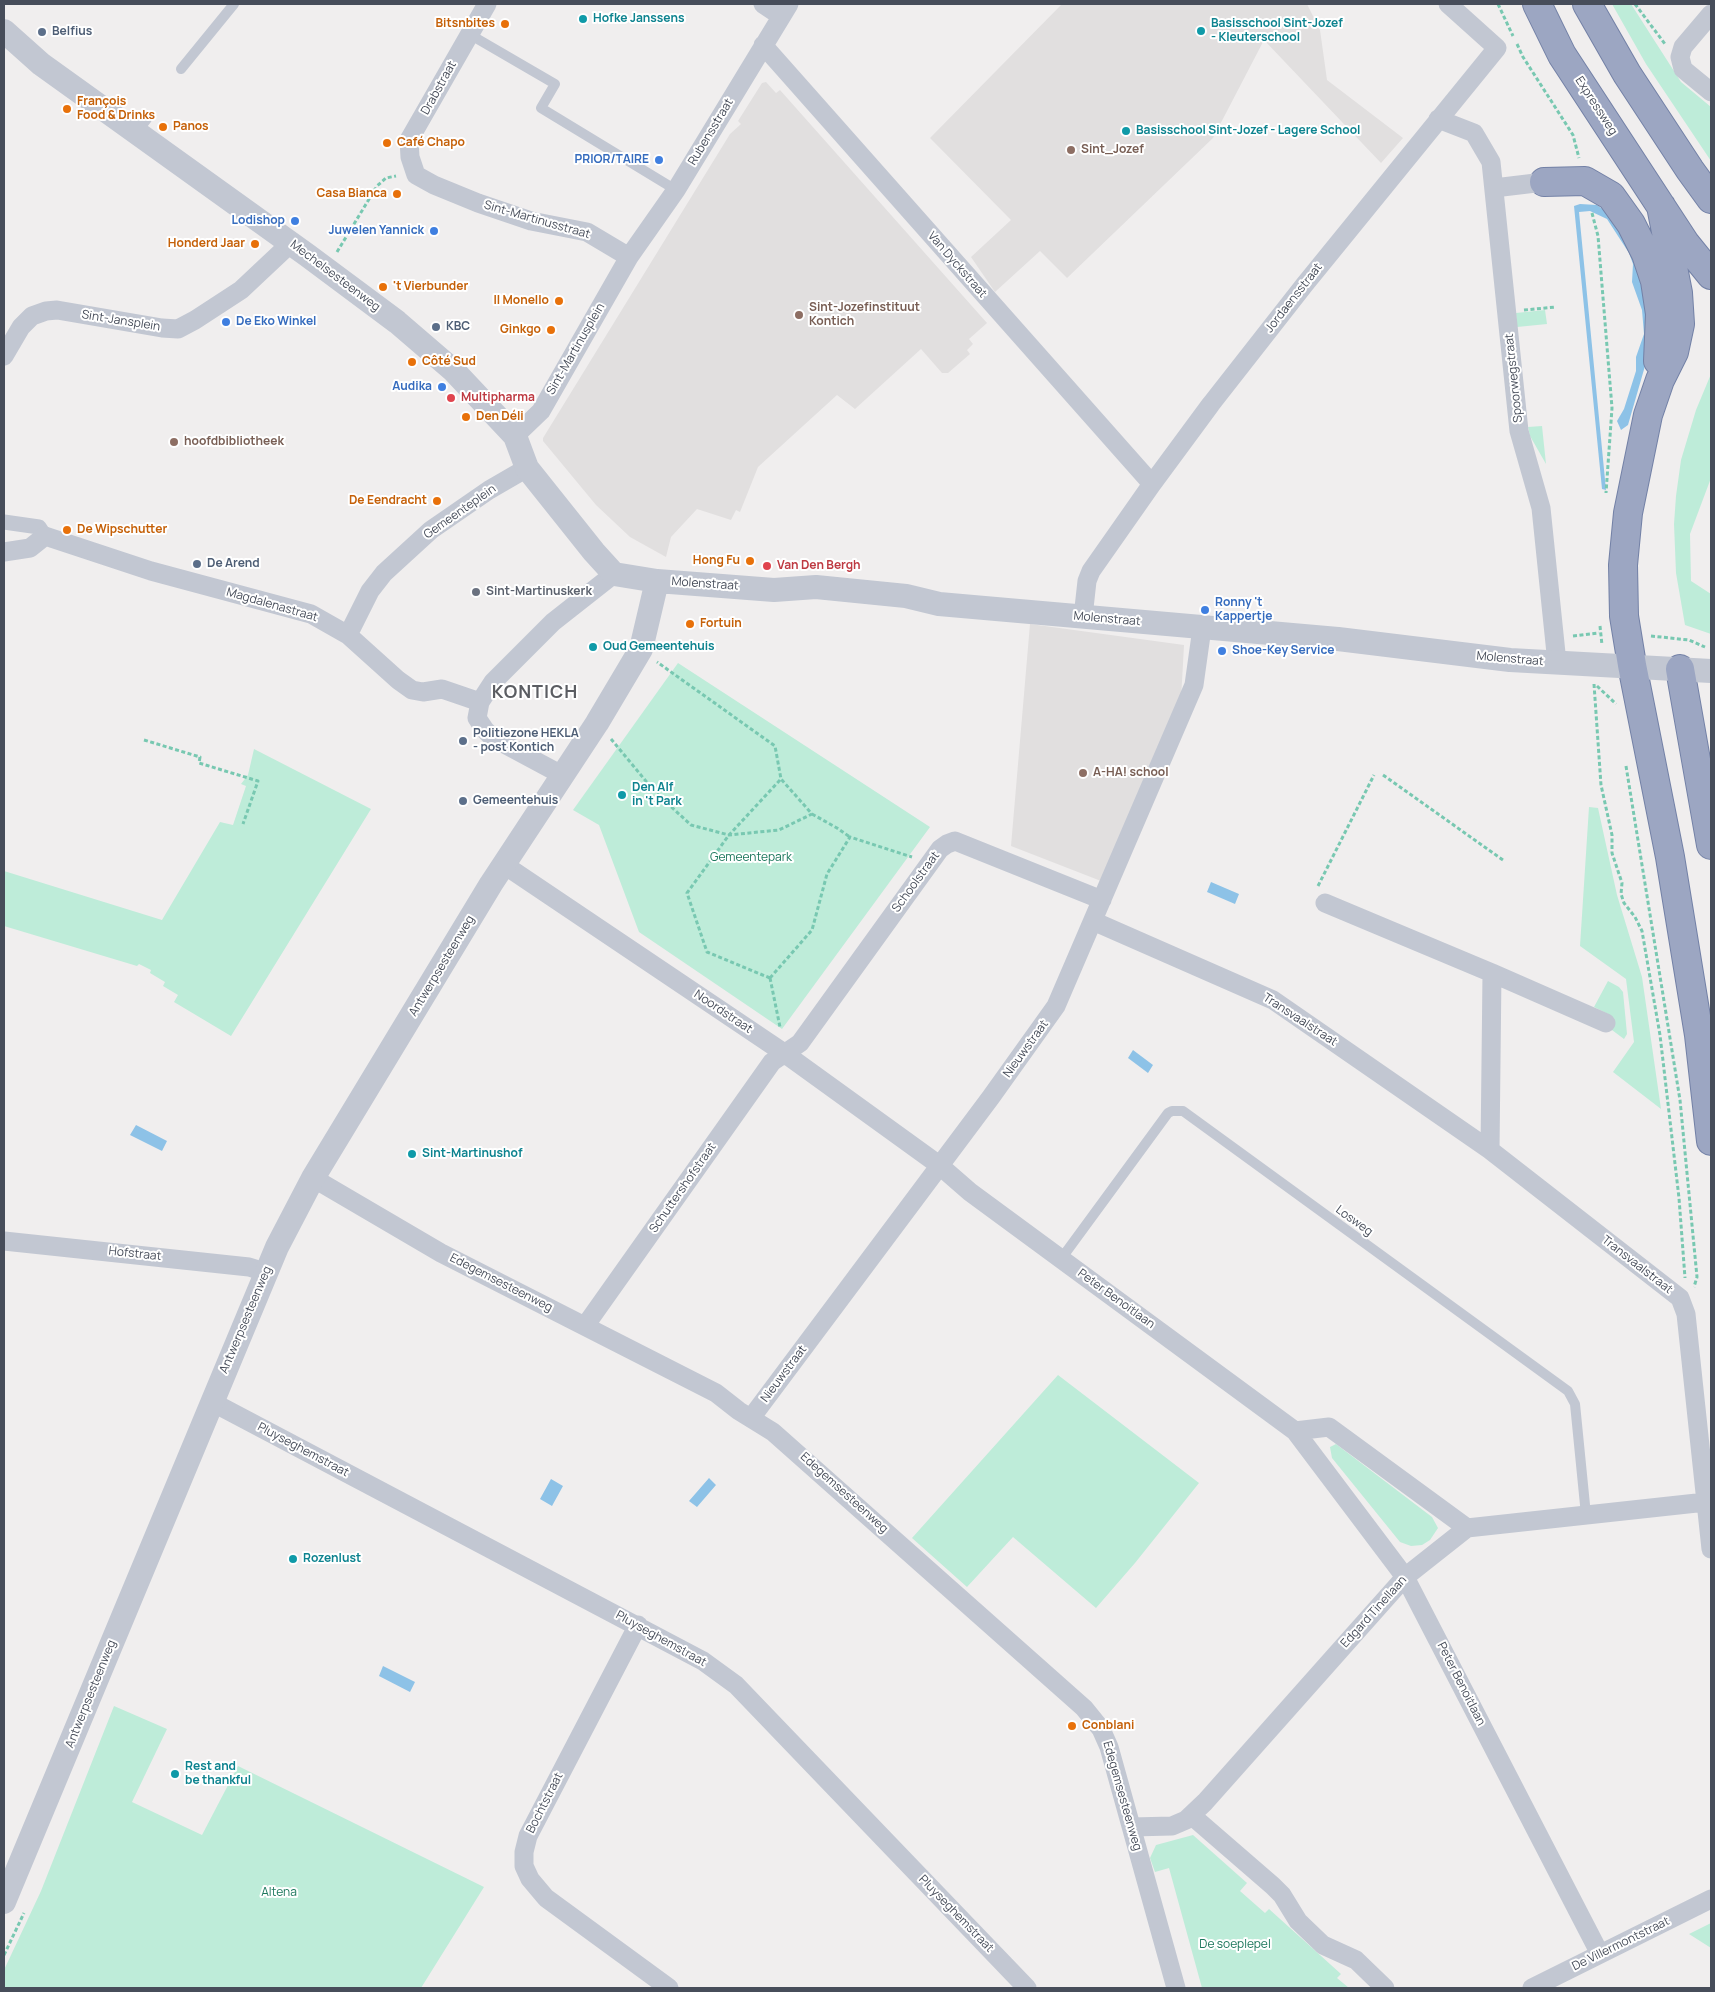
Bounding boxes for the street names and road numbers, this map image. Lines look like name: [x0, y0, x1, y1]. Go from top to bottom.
street label: Drabstraat: [418, 59, 460, 117]
street label: Expressweg: [1572, 74, 1620, 138]
street label: Rubensstraat: [685, 96, 737, 168]
street label: Sint-Martinusstraat: [482, 198, 592, 242]
street label: Van Dyckstraat: [924, 229, 990, 301]
street label: Mechelsesteenweg: [287, 237, 383, 315]
street label: Jordaensstraat: [1262, 260, 1326, 336]
street label: Sint-Martinusplein: [544, 301, 608, 397]
street label: Sint-Jansplein: [81, 308, 161, 334]
street label: Spoorwegstraat: [1502, 333, 1526, 423]
street label: Gemeenteplein: [421, 482, 499, 542]
street label: Molenstraat: [671, 574, 739, 594]
street label: Magdalenastraat: [225, 585, 319, 625]
street label: Molenstraat: [1073, 609, 1141, 629]
street label: Molenstraat: [1476, 649, 1544, 669]
street label: Schoolstraat: [889, 849, 943, 915]
street label: Antwerpsesteenweg: [406, 913, 478, 1019]
street label: Noordstraat: [691, 987, 755, 1037]
street label: Transvaalstraat: [1260, 991, 1340, 1049]
street label: Nieuwstraat: [1000, 1017, 1052, 1081]
street label: Schuttershofstraat: [647, 1140, 719, 1236]
street label: Losweg: [1333, 1203, 1375, 1239]
street label: Transvaalstraat: [1599, 1233, 1675, 1297]
street label: Hofstraat: [108, 1244, 162, 1264]
street label: Edegemsesteenweg: [447, 1251, 555, 1315]
street label: Antwerpsesteenweg: [217, 1264, 275, 1376]
street label: Peter Benoitlaan: [1075, 1266, 1157, 1332]
street label: Nieuwstraat: [758, 1343, 810, 1405]
street label: Pluyseghemstraat: [255, 1420, 351, 1480]
street label: Edegemsesteenweg: [797, 1450, 891, 1536]
street label: Edgard Tinellaan: [1338, 1573, 1410, 1651]
street label: Pluyseghemstraat: [613, 1608, 709, 1670]
street label: Antwerpsesteenweg: [63, 1638, 119, 1750]
street label: Peter Benoitlaan: [1434, 1640, 1488, 1728]
street label: Edegemsesteenweg: [1099, 1740, 1145, 1852]
street label: Bochtstraat: [524, 1770, 566, 1836]
street label: Pluyseghemstraat: [916, 1873, 996, 1955]
street label: De Villermontstraat: [1570, 1914, 1672, 1974]

